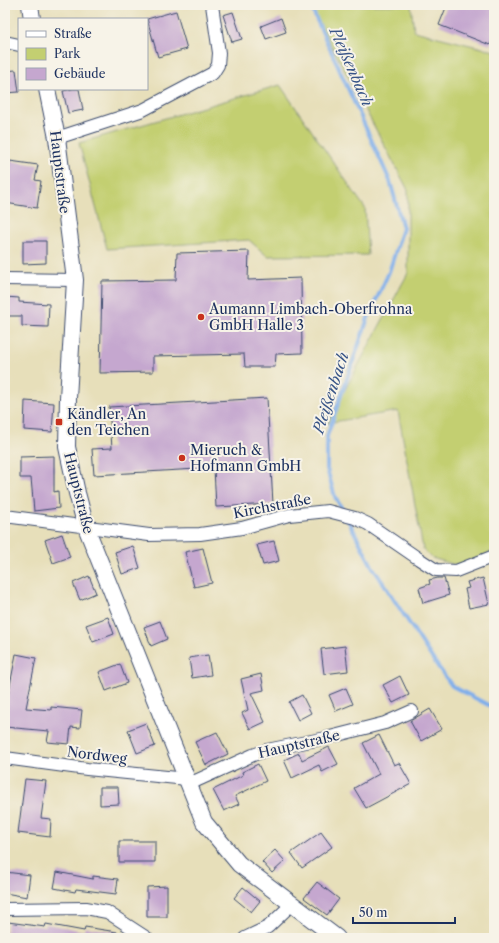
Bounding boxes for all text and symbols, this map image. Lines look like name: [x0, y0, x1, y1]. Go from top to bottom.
legend: [18, 18, 148, 90]
water label: Pleißenbach: [325, 24, 377, 109]
text: Straße: [54, 26, 92, 41]
text: Park: [54, 46, 81, 61]
text: Gebäude: [54, 66, 106, 81]
street label: Hauptstraße: [46, 130, 74, 215]
place label: Aumann Limbach-Oberfrohna GmbH Halle 3: [208, 300, 413, 334]
marker: Aumann Limbach-Oberfrohna GmbH Halle 3: [196, 312, 206, 322]
water label: Pleißenbach: [308, 350, 353, 437]
place label: Kändler, An den Teichen: [67, 405, 150, 439]
marker: Kändler, An den Teichen: [54, 417, 64, 427]
place label: Mieruch & Hofmann GmbH: [190, 441, 301, 475]
street label: Hauptstraße: [60, 450, 98, 536]
marker: Mieruch & Hofmann GmbH: [177, 453, 187, 463]
street label: Kirchstraße: [232, 490, 313, 522]
street label: Hauptstraße: [256, 726, 342, 762]
street label: Nordweg: [66, 742, 129, 768]
scale bar: [353, 899, 455, 925]
text: 50 m: [359, 905, 388, 920]

